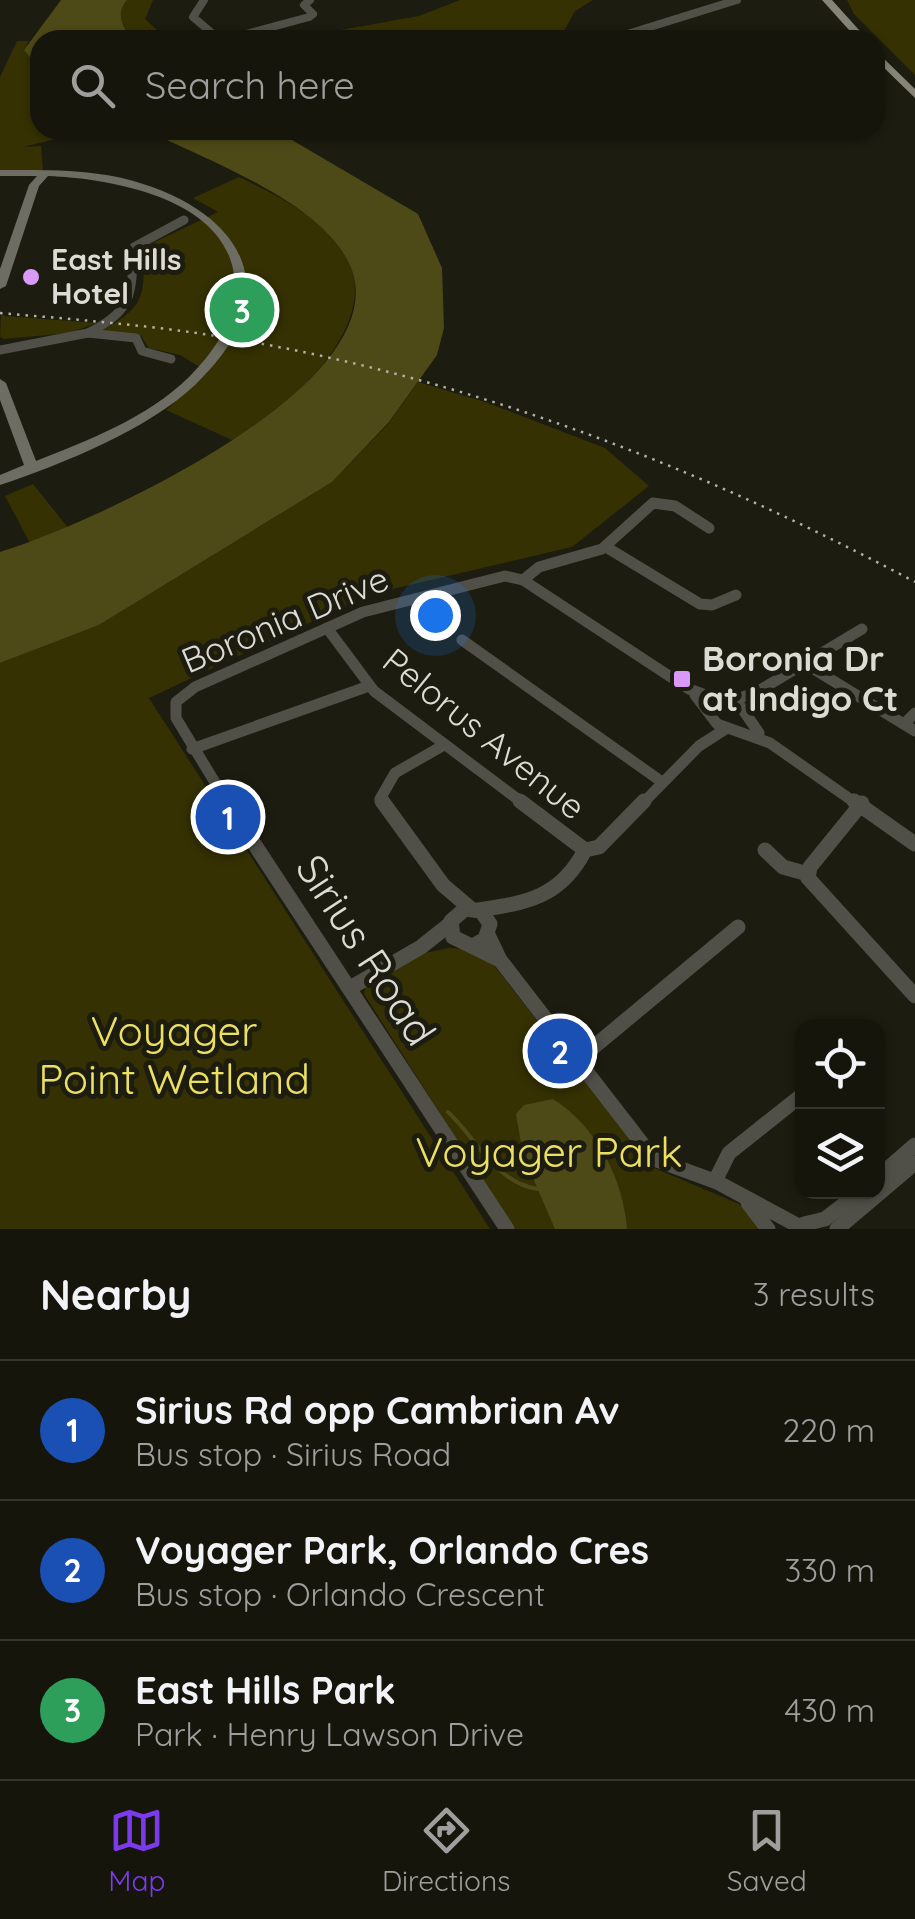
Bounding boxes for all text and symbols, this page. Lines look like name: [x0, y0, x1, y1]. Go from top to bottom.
search box: [30, 30, 885, 140]
icon: search: [65, 58, 120, 113]
text: Search here: [145, 61, 355, 109]
place label: East Hills Hotel: [51, 240, 181, 312]
marker: East Hills Hotel: [20, 266, 42, 288]
pin: 3: [210, 272, 274, 348]
street label: Boronia Drive: [175, 556, 395, 682]
your location: [410, 590, 461, 641]
place label: Boronia Dr at Indigo Ct: [702, 636, 898, 720]
street label: Pelorus Avenue: [374, 638, 595, 828]
marker: Boronia Dr at Indigo Ct: [671, 668, 693, 690]
pin: 1: [196, 780, 260, 854]
street label: Sirius Road: [285, 844, 448, 1055]
park label: Voyager Point Wetland: [38, 1004, 310, 1105]
pin: 2: [528, 1014, 592, 1088]
map controls: [795, 1019, 885, 1199]
button: locate: [795, 1019, 885, 1109]
button: layers: [795, 1109, 885, 1199]
park label: Voyager Park: [415, 1125, 683, 1178]
text: Nearby: [40, 1268, 191, 1321]
text: 3 results: [753, 1274, 875, 1314]
text: Sirius Rd opp Cambrian Av: [135, 1386, 620, 1434]
text: 1: [66, 1410, 79, 1450]
text: 220 m: [783, 1410, 875, 1450]
text: Bus stop · Sirius Road: [135, 1434, 451, 1474]
text: Voyager Park, Orlando Cres: [135, 1526, 649, 1574]
text: 2: [63, 1550, 82, 1590]
text: 330 m: [785, 1550, 875, 1590]
text: Bus stop · Orlando Crescent: [135, 1574, 545, 1614]
text: East Hills Park: [135, 1666, 396, 1714]
text: 3: [64, 1690, 81, 1730]
text: 430 m: [784, 1690, 875, 1730]
text: Park · Henry Lawson Drive: [135, 1714, 524, 1754]
tab: Map: [108, 1803, 165, 1898]
tab: Directions: [382, 1803, 510, 1898]
tab: Saved: [727, 1803, 807, 1898]

